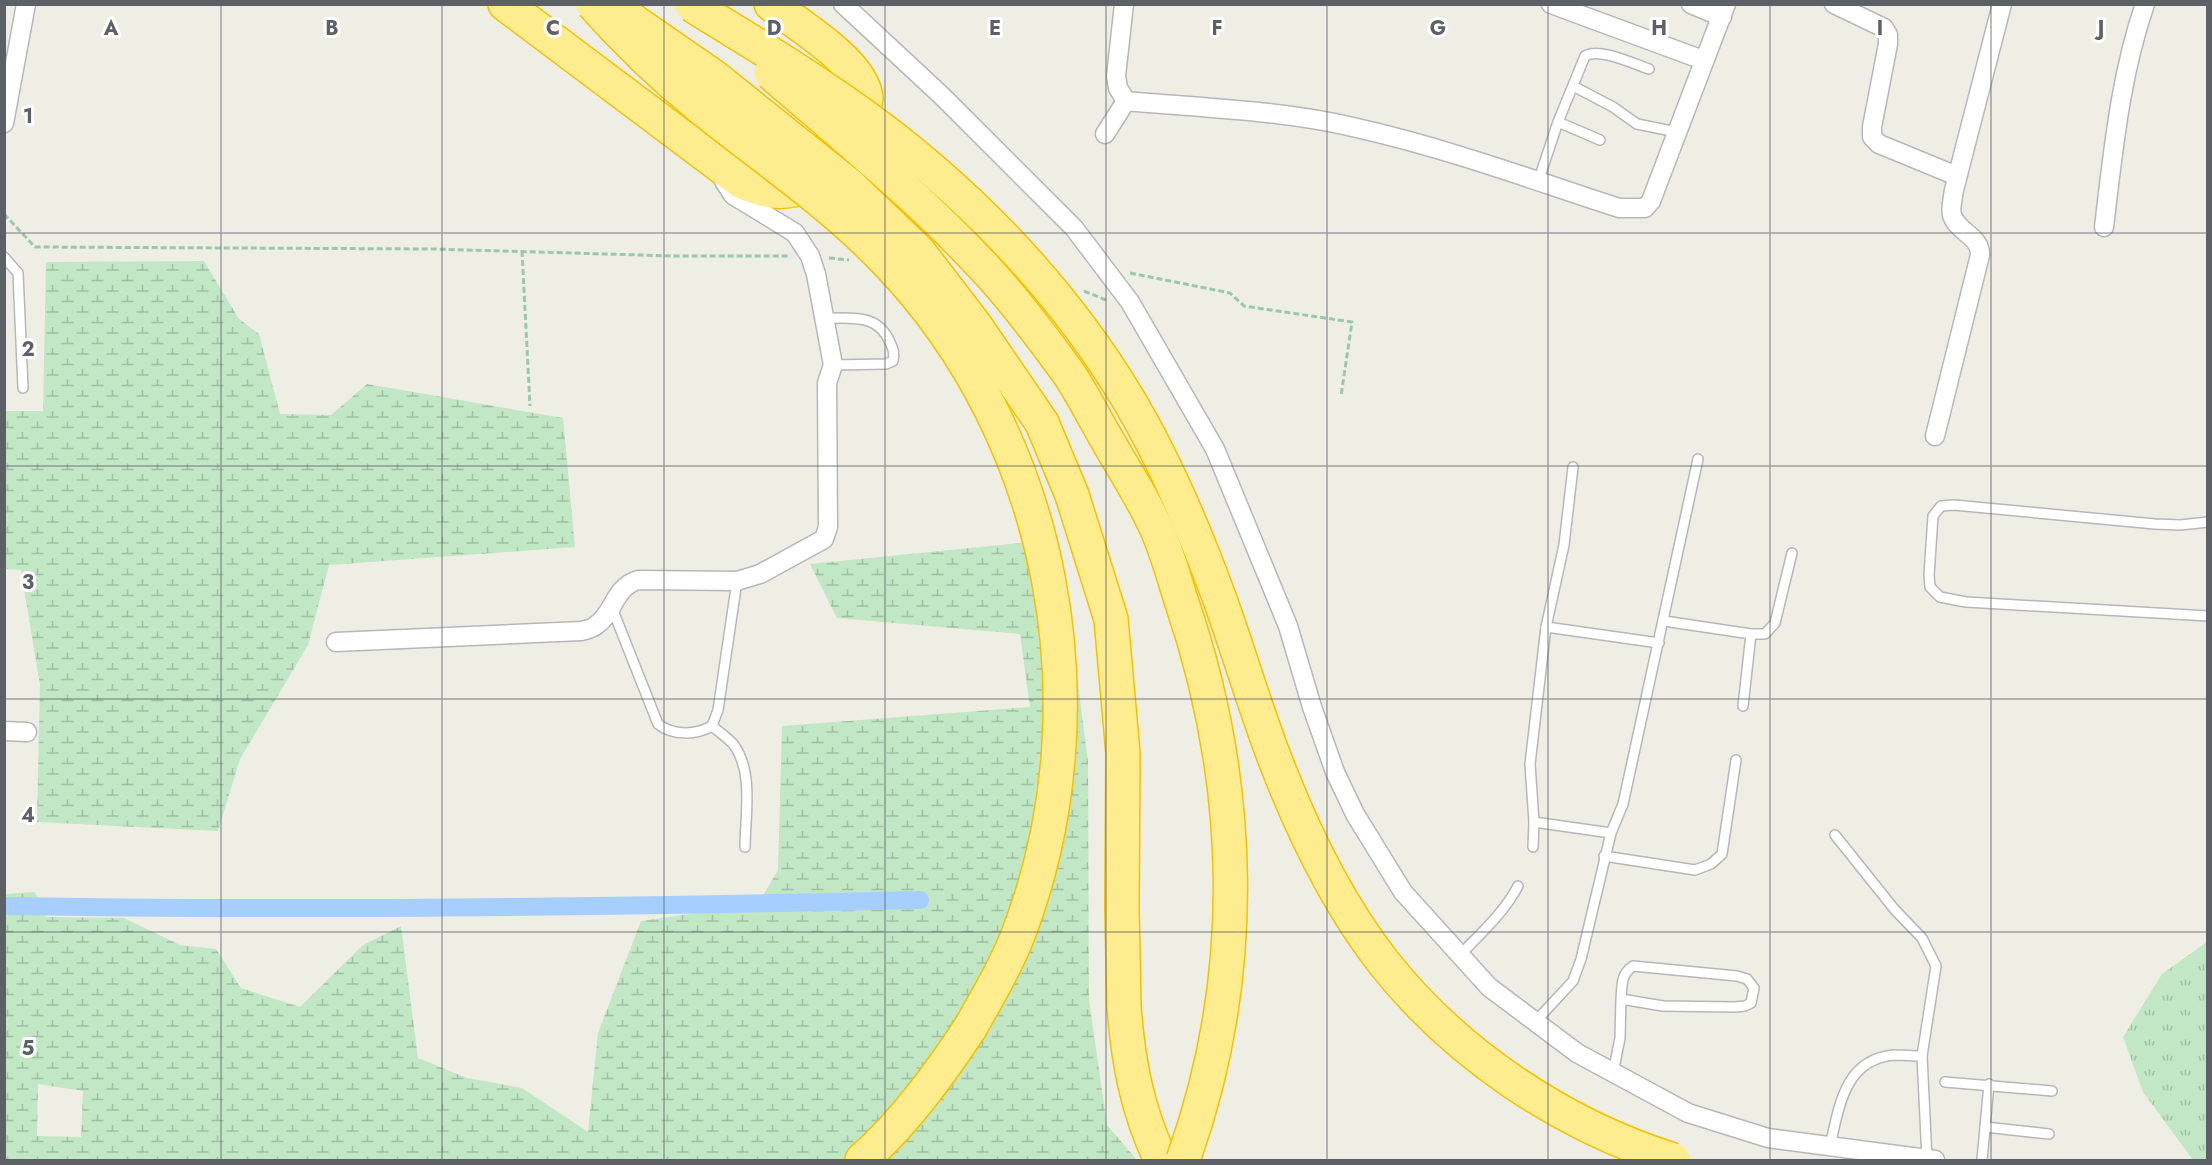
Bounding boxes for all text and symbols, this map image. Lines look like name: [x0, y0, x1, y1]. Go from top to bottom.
text: A: [103, 14, 119, 43]
text: B: [325, 14, 339, 43]
text: C: [546, 14, 560, 43]
text: D: [767, 14, 781, 43]
text: E: [989, 14, 1001, 43]
text: F: [1211, 14, 1223, 43]
text: G: [1430, 14, 1446, 43]
text: H: [1651, 14, 1667, 43]
text: I: [1877, 14, 1883, 43]
text: J: [2094, 14, 2104, 43]
text: 1: [23, 102, 33, 131]
text: 2: [21, 335, 35, 364]
text: 3: [22, 568, 34, 597]
text: 4: [21, 801, 35, 830]
text: 5: [22, 1034, 35, 1063]

